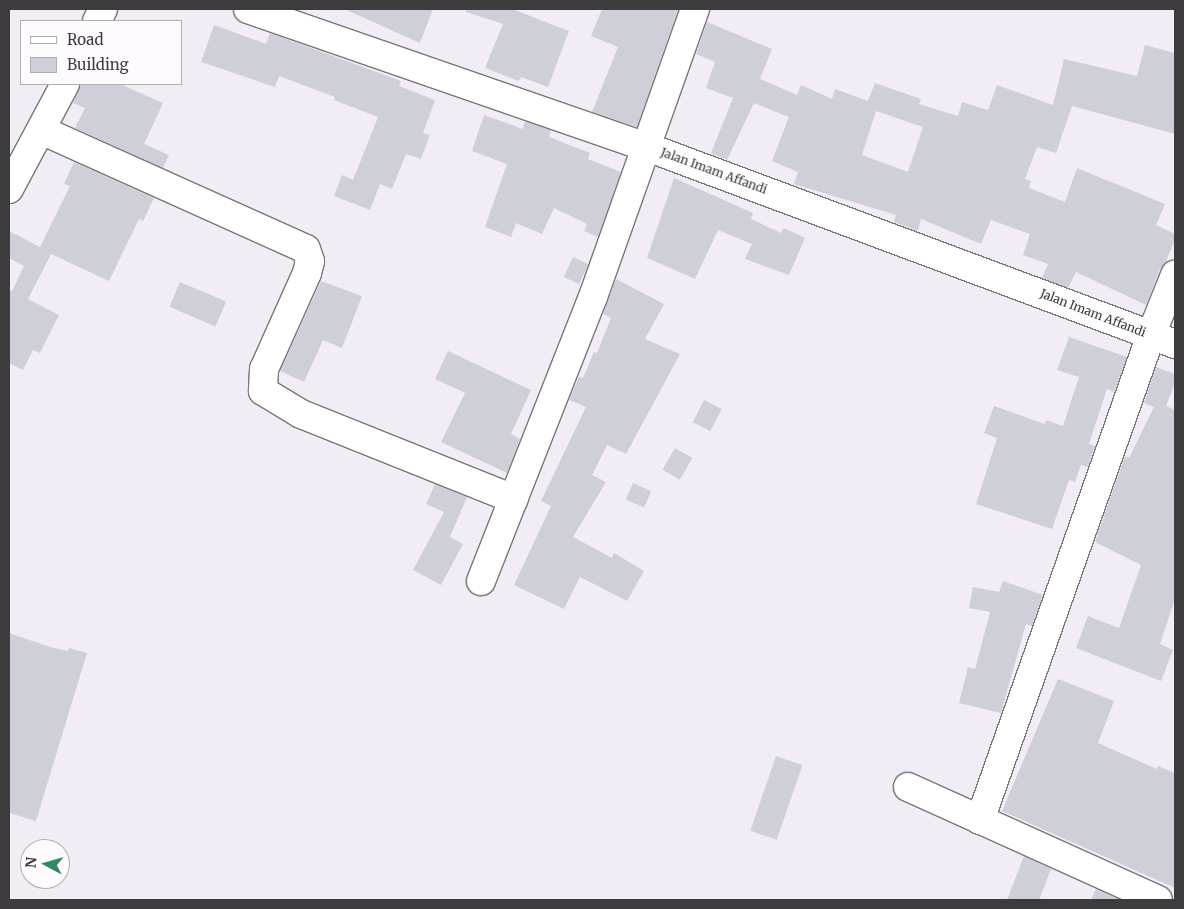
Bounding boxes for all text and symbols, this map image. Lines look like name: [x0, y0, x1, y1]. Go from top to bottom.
legend: [20, 20, 182, 85]
text: Road: [67, 30, 103, 49]
text: Building: [67, 55, 129, 74]
street label: Jalan Imam Affandi: [659, 145, 769, 197]
street label: Jalan Imam Affandi: [1038, 286, 1148, 340]
north arrow: [20, 839, 70, 889]
text: N: [22, 856, 41, 869]

